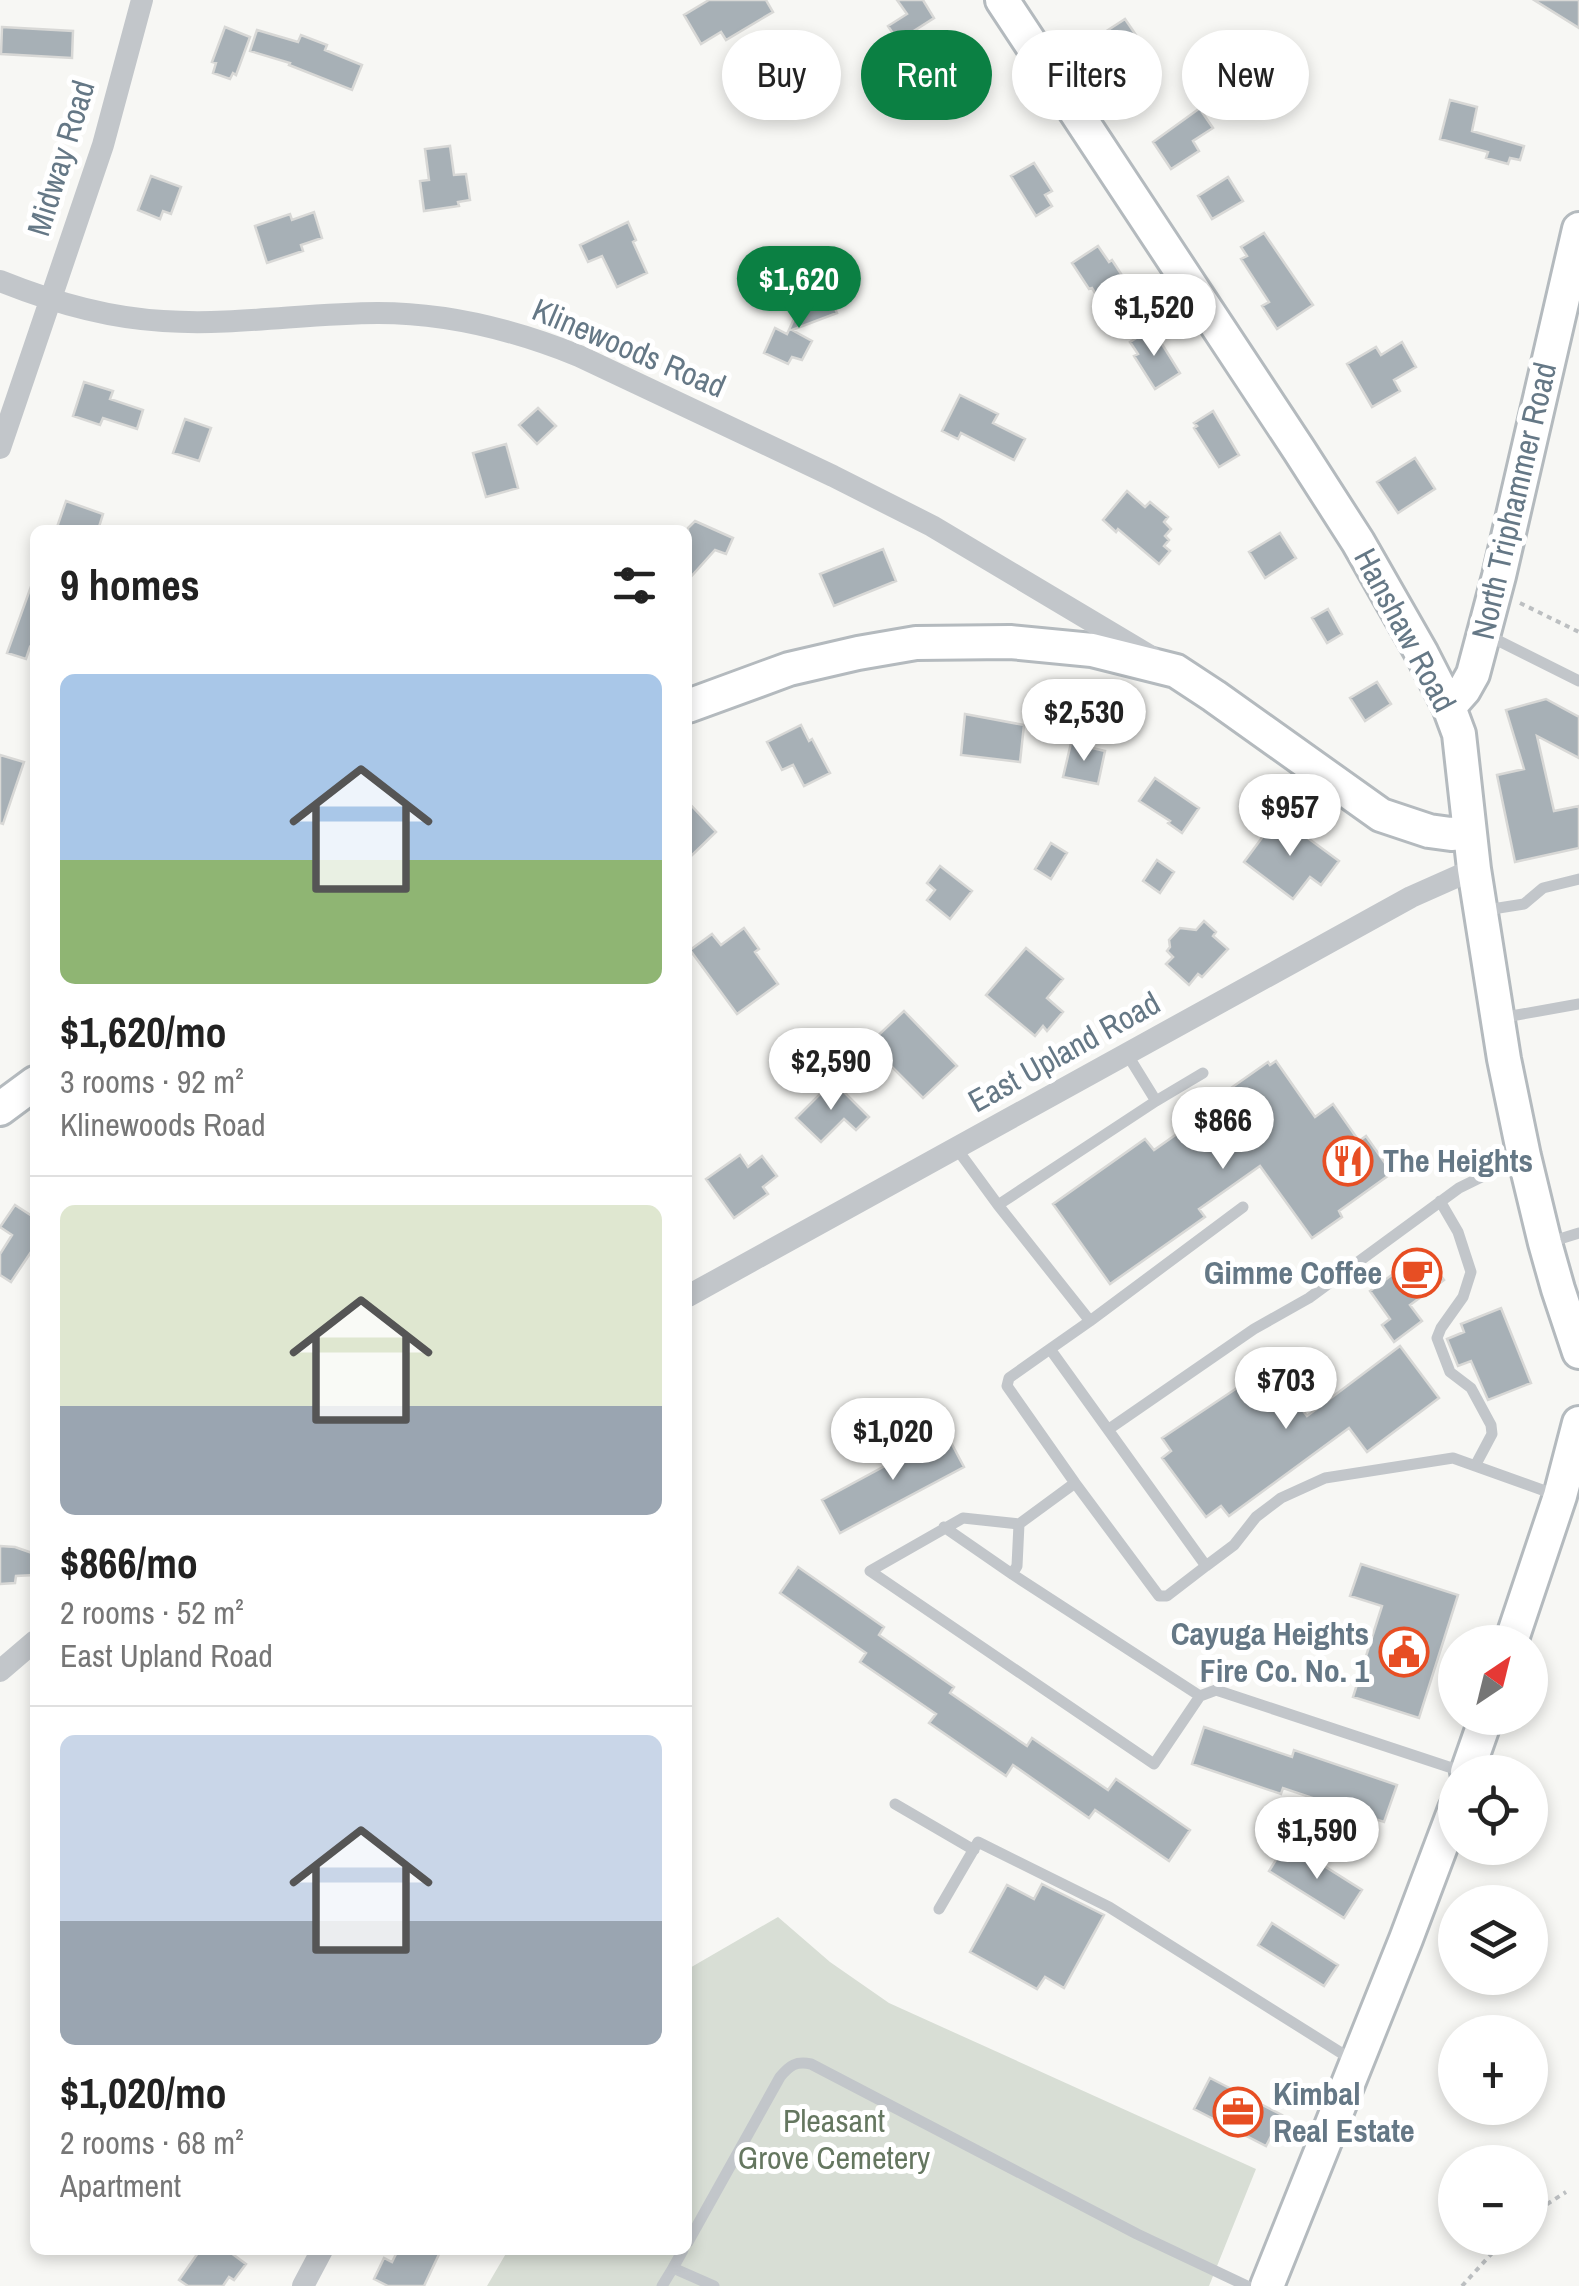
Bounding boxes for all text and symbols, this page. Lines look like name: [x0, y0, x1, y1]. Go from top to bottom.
chip: Buy: [722, 30, 841, 120]
chip: Rent: [861, 30, 992, 120]
chip: Filters: [1012, 30, 1162, 120]
chip: New: [1182, 30, 1309, 120]
street label: Midway Road: [17, 75, 105, 241]
pin: $1,620: [718, 246, 880, 331]
text: $1,620: [759, 257, 839, 300]
pin: $1,520: [1073, 274, 1235, 359]
text: $1,520: [1114, 285, 1194, 328]
street label: Klinewoods Road: [526, 288, 732, 408]
street label: North Triphammer Road: [1461, 358, 1566, 644]
street label: Hanshaw Road: [1344, 540, 1467, 719]
text: 9 homes: [60, 557, 200, 613]
icon: filters: [607, 558, 662, 613]
pin: $2,530: [1003, 679, 1165, 764]
text: $2,530: [1044, 690, 1124, 733]
icon: home: [271, 739, 451, 919]
pin: $957: [1231, 774, 1349, 859]
text: $957: [1261, 785, 1319, 828]
street label: East Upland Road: [960, 981, 1167, 1122]
text: $1,620/mo: [60, 1004, 227, 1060]
pin: $2,590: [750, 1028, 912, 1113]
text: $2,590: [791, 1039, 871, 1082]
text: 3 rooms · 92 m²: [60, 1060, 244, 1103]
pin: $866: [1164, 1087, 1282, 1172]
text: $866: [1194, 1098, 1252, 1141]
text: Klinewoods Road: [60, 1103, 266, 1146]
restaurant icon: The Heights: [1322, 1135, 1374, 1187]
place label: The Heights: [1383, 1139, 1533, 1182]
cafe icon: Gimme Coffee: [1391, 1247, 1443, 1299]
place label: Gimme Coffee: [1204, 1251, 1382, 1294]
icon: home: [271, 1270, 451, 1450]
pin: $703: [1227, 1347, 1345, 1432]
text: $703: [1257, 1358, 1315, 1401]
pin: $1,020: [812, 1398, 974, 1483]
text: $1,020: [853, 1409, 933, 1452]
text: $866/mo: [60, 1535, 198, 1591]
text: 2 rooms · 52 m²: [60, 1591, 244, 1634]
place label: Cayuga Heights Fire Co. No. 1: [1171, 1612, 1369, 1692]
north arrow: [1438, 1625, 1548, 1735]
map controls: [1438, 1625, 1548, 2255]
public building icon: Cayuga Heights Fire Co. No. 1: [1378, 1626, 1430, 1678]
text: East Upland Road: [60, 1634, 273, 1677]
button: locate: [1438, 1755, 1548, 1865]
pin: $1,590: [1236, 1797, 1398, 1882]
icon: home: [271, 1800, 451, 1980]
text: $1,590: [1277, 1808, 1357, 1851]
button: layers: [1438, 1885, 1548, 1995]
button: +: [1438, 2015, 1548, 2125]
text: $1,020/mo: [60, 2065, 227, 2121]
place label: Kimbal Real Estate: [1273, 2072, 1414, 2152]
office icon: Kimbal Real Estate: [1212, 2086, 1264, 2138]
park label: Pleasant Grove Cemetery: [738, 2099, 930, 2179]
text: 2 rooms · 68 m²: [60, 2121, 244, 2164]
button: −: [1438, 2145, 1548, 2255]
text: Apartment: [60, 2164, 181, 2207]

